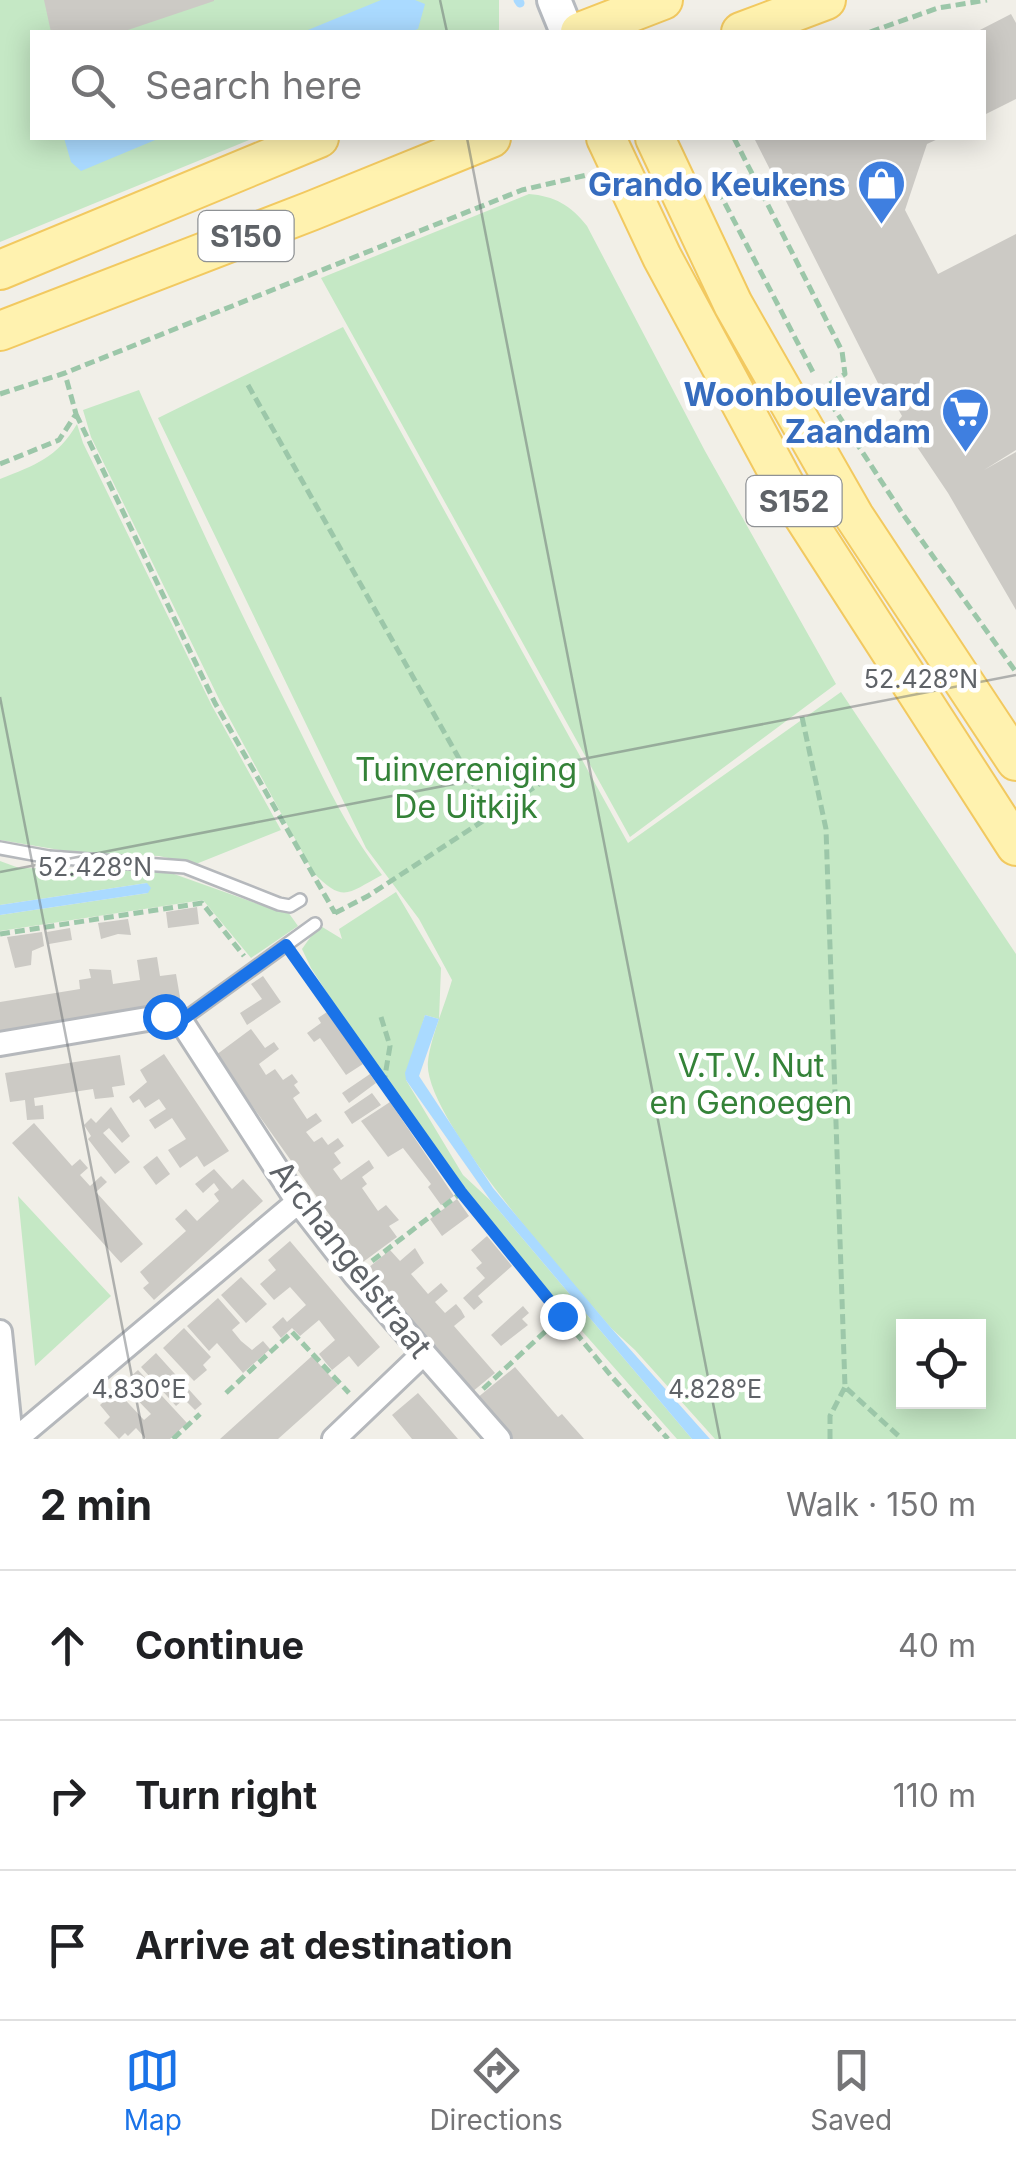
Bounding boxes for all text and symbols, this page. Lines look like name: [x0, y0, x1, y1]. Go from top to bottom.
search box: [30, 30, 986, 140]
icon: search: [65, 58, 120, 113]
text: Search here: [145, 62, 362, 108]
shop icon: Grando Keukens: [855, 158, 907, 226]
place label: Grando Keukens: [588, 165, 846, 204]
road number: S150: [198, 211, 294, 261]
place label: Woonboulevard Zaandam: [683, 375, 931, 451]
supermarket icon: Woonboulevard Zaandam: [940, 386, 992, 454]
road number: S152: [746, 476, 842, 526]
text: 52.428°N: [864, 664, 978, 694]
park label: Tuinvereniging De Uitkijk: [355, 750, 577, 826]
text: 52.428°N: [38, 852, 152, 882]
route start: [143, 994, 189, 1040]
park label: V.T.V. Nut en Genoegen: [649, 1046, 853, 1122]
street label: Archangelstraat: [262, 1153, 440, 1365]
route end: [540, 1294, 586, 1340]
map controls: [896, 1319, 986, 1409]
button: locate: [896, 1319, 986, 1409]
text: 4.830°E: [91, 1374, 187, 1404]
text: 4.828°E: [668, 1374, 762, 1404]
text: 2 min: [40, 1479, 152, 1530]
text: Walk · 150 m: [786, 1485, 976, 1524]
icon: ahead: [40, 1618, 95, 1673]
text: Continue: [135, 1622, 304, 1668]
text: 40 m: [898, 1626, 976, 1665]
icon: right: [40, 1768, 95, 1823]
text: Turn right: [135, 1772, 317, 1818]
text: 110 m: [893, 1776, 976, 1815]
icon: arrive: [40, 1918, 95, 1973]
text: Arrive at destination: [135, 1922, 513, 1968]
tab: Map: [124, 2043, 182, 2137]
tab: Directions: [429, 2043, 563, 2137]
tab: Saved: [810, 2043, 892, 2137]

